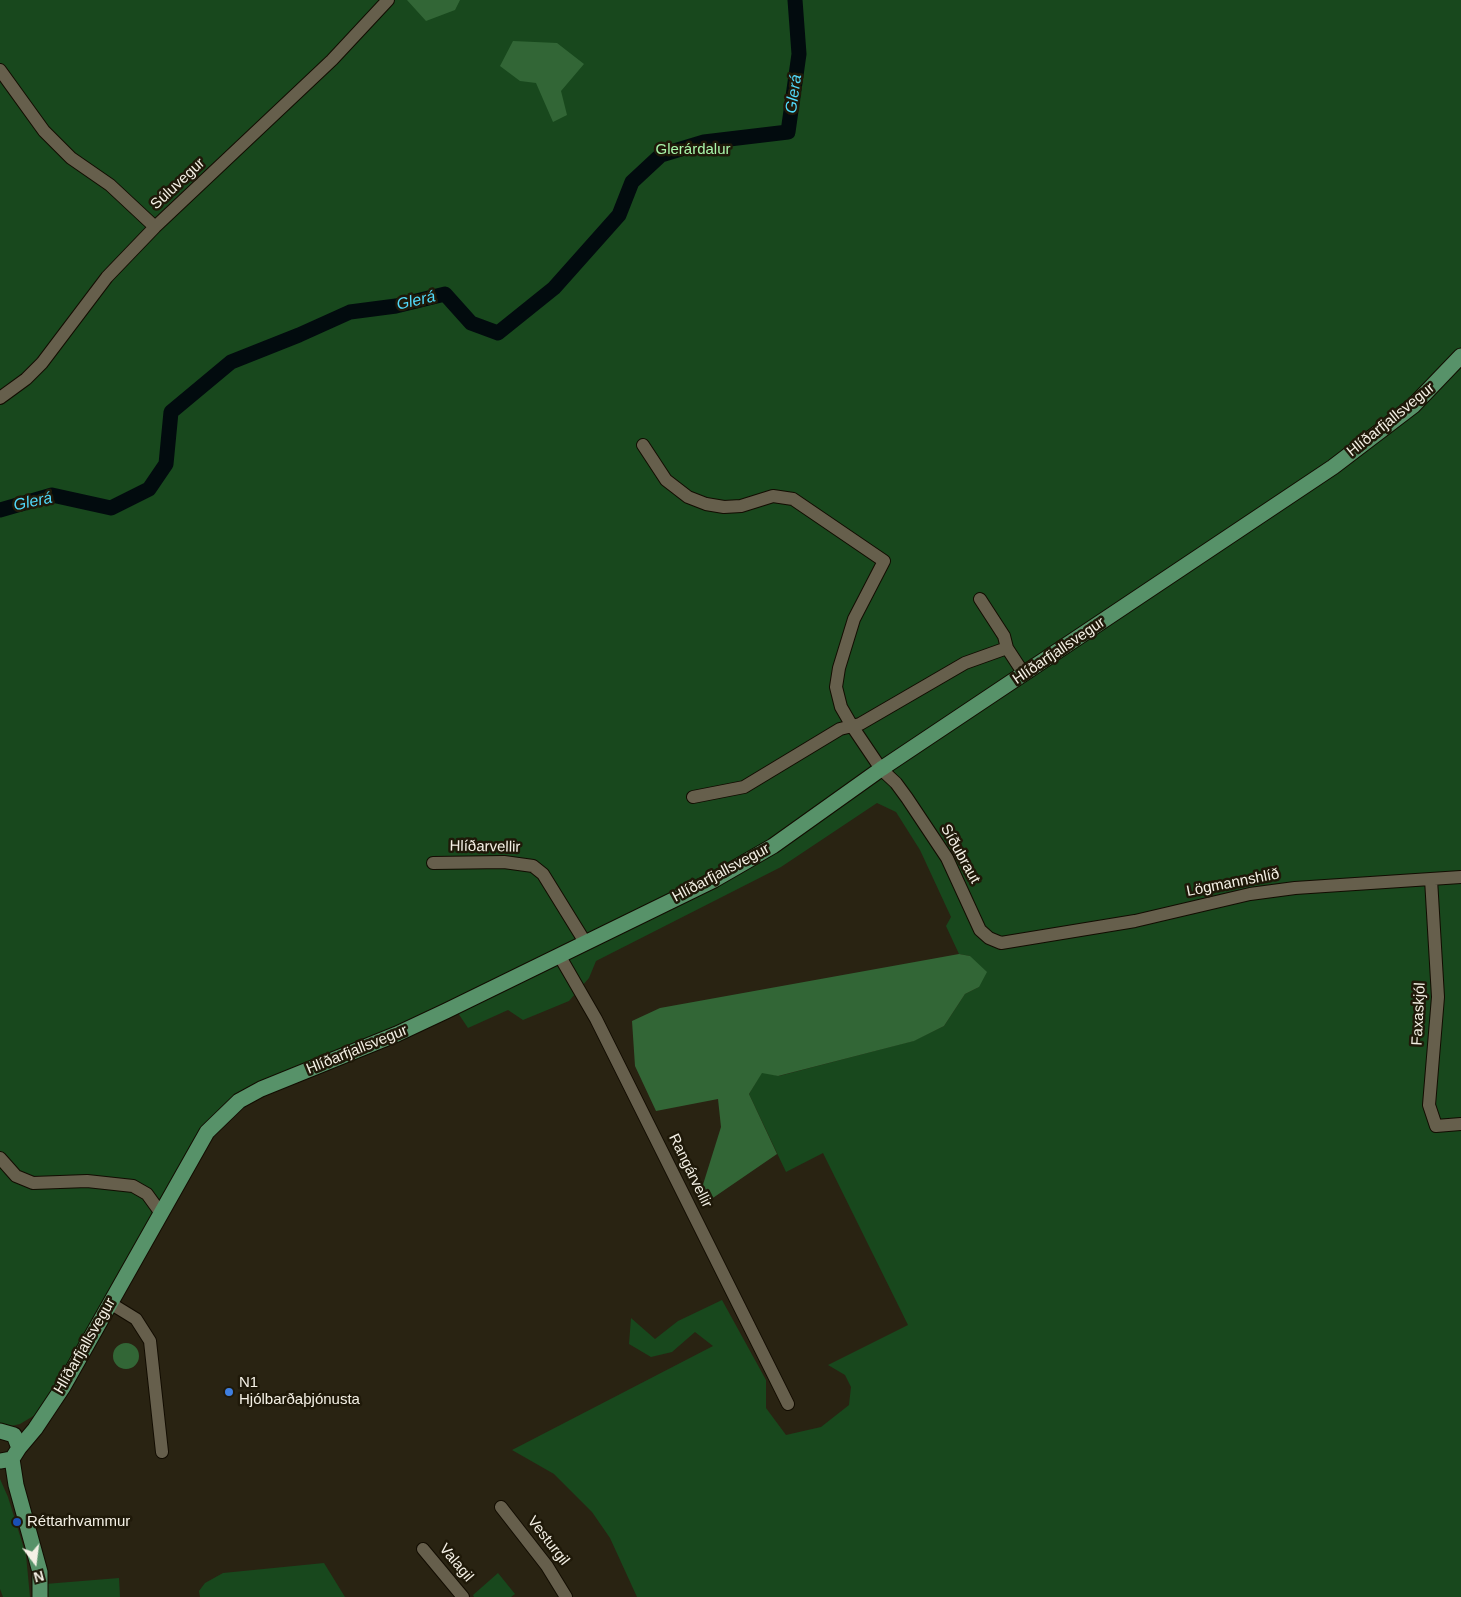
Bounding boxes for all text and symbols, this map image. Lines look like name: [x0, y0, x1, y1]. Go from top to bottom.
water label: Glerá: [782, 73, 806, 115]
park label: Glerárdalur: [655, 141, 731, 159]
street label: Súluvegur: [147, 154, 209, 214]
water label: Glerá: [395, 287, 437, 315]
street label: Hlíðarfjallsvegur: [1344, 379, 1438, 461]
water label: Glerá: [12, 489, 54, 515]
street label: Hlíðarfjallsvegur: [1009, 613, 1109, 689]
street label: Síðubraut: [936, 821, 984, 887]
street label: Hlíðarvellir: [449, 837, 521, 857]
street label: Hlíðarfjallsvegur: [669, 840, 773, 906]
street label: Lögmannshlíð: [1185, 865, 1281, 901]
street label: Faxaskjól: [1408, 982, 1430, 1046]
street label: Hlíðarfjallsvegur: [304, 1022, 410, 1078]
street label: Rangárvellir: [664, 1131, 716, 1211]
street label: Hlíðarfjallsvegur: [50, 1295, 120, 1397]
place label: N1 Hjólbarðaþjónusta: [239, 1374, 360, 1409]
marker: N1 Hjólbarðaþjónusta: [223, 1386, 235, 1398]
place label: Réttarhvammur: [27, 1513, 130, 1531]
street label: Vesturgil: [523, 1513, 573, 1569]
marker: Réttarhvammur: [11, 1516, 23, 1528]
north arrow: [10, 1537, 60, 1587]
street label: Valagil: [435, 1540, 477, 1586]
text: N: [32, 1567, 46, 1586]

